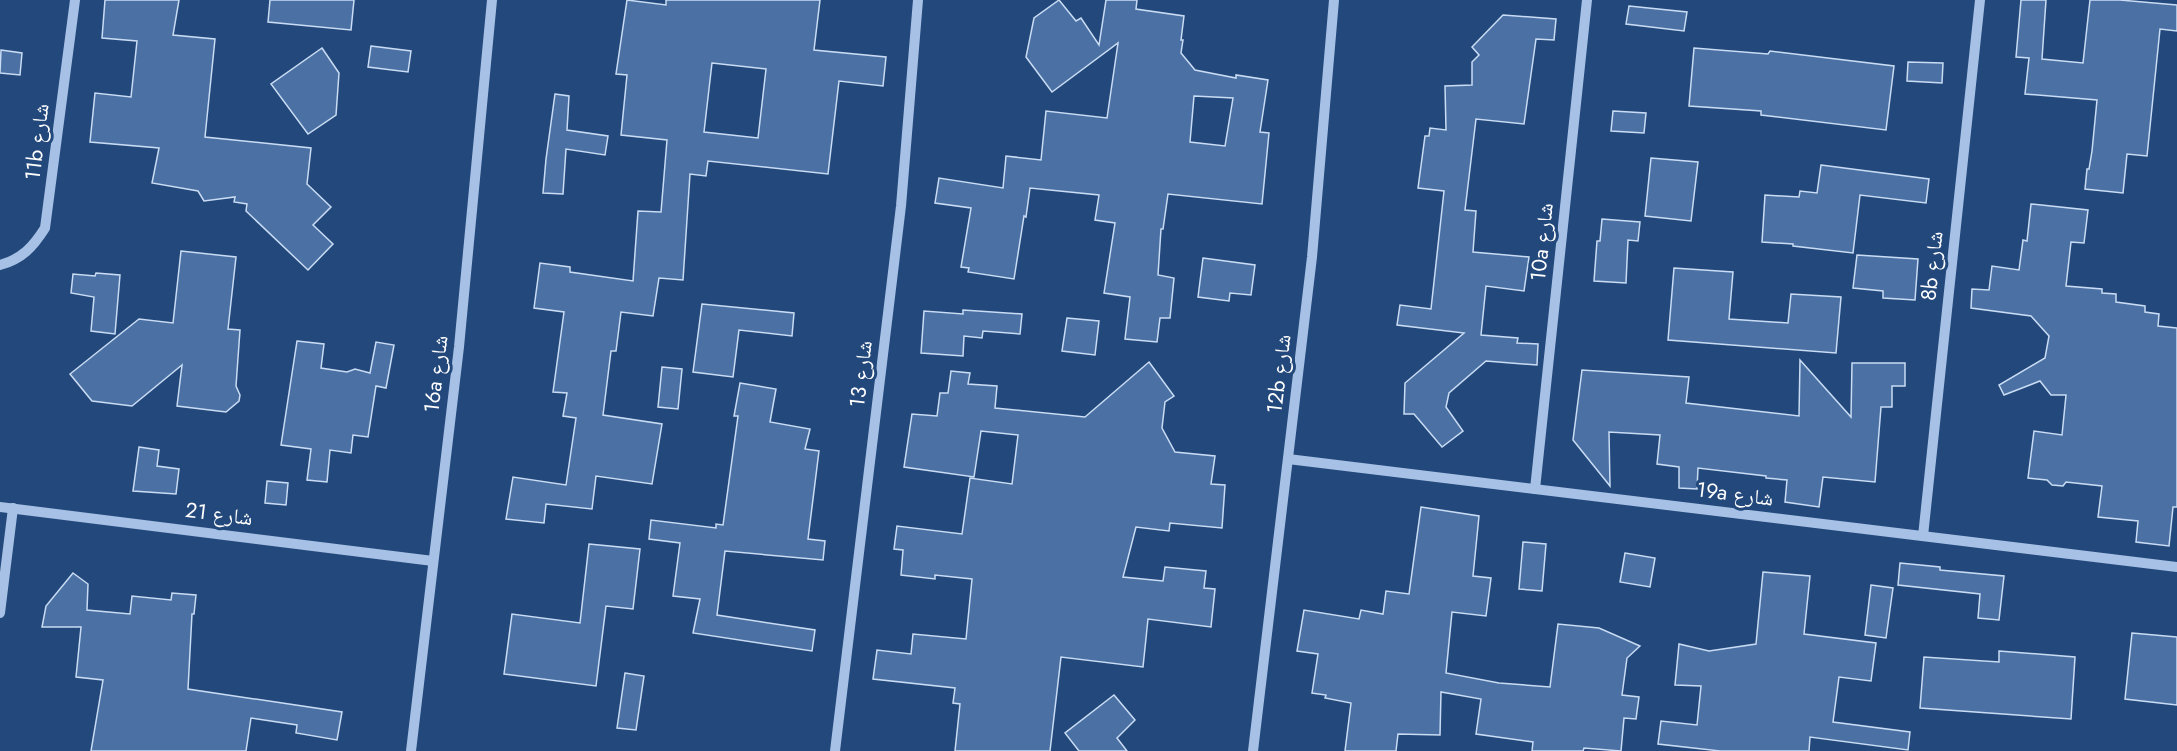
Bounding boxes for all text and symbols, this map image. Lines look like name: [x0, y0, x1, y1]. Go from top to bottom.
street label: 11b شارع: [17, 102, 57, 182]
street label: 10a شارع: [1523, 201, 1561, 283]
street label: 8b شارع: [1913, 230, 1951, 302]
street label: 12b شارع: [1259, 333, 1299, 415]
street label: 16a شارع: [416, 334, 456, 414]
street label: شارع 13: [842, 339, 880, 409]
street label: 19a شارع: [1695, 474, 1775, 514]
street label: شارع 21: [184, 495, 254, 533]

